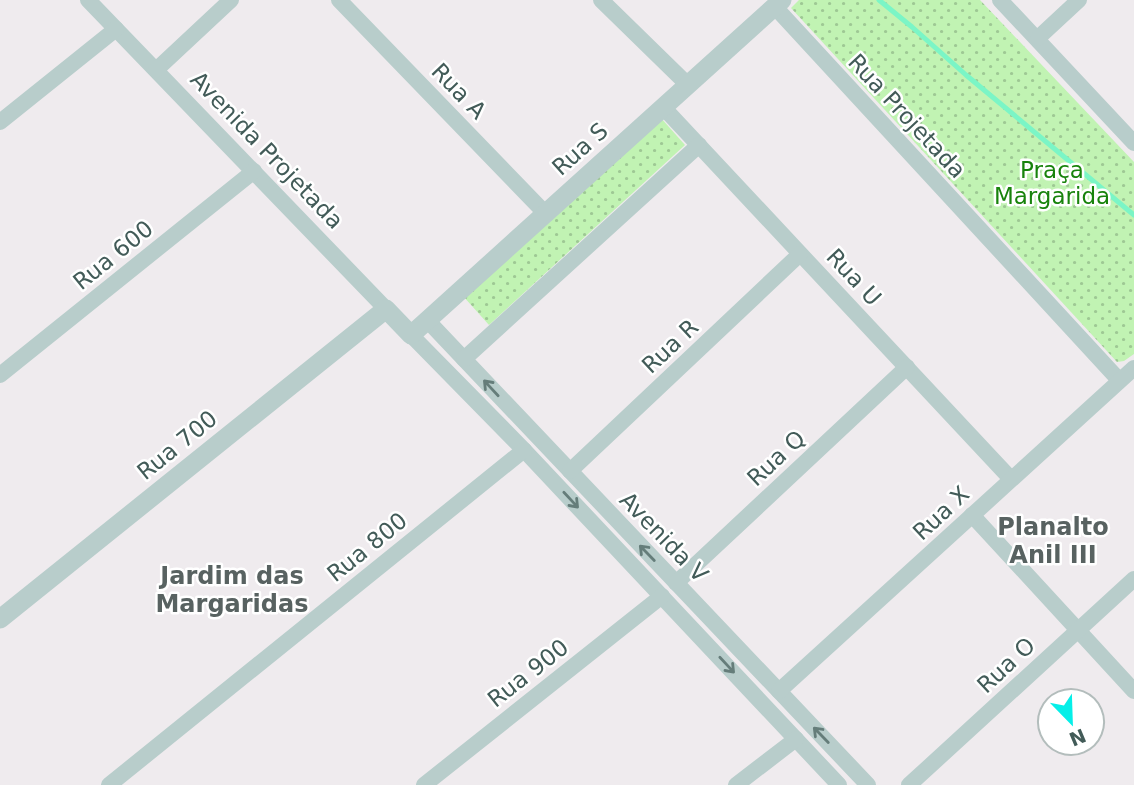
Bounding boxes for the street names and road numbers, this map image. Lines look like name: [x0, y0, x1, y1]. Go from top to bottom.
street label: Rua Projetada: [843, 49, 971, 183]
street label: Rua A: [426, 58, 492, 124]
street label: Avenida Projetada: [185, 66, 349, 234]
street label: Rua S: [547, 117, 613, 181]
street label: Rua 600: [68, 215, 158, 295]
street label: Rua U: [821, 243, 887, 311]
street label: Rua R: [637, 314, 703, 378]
street label: Rua 700: [132, 405, 222, 485]
street label: Rua Q: [742, 425, 810, 491]
street label: Rua X: [908, 481, 974, 545]
street label: Avenida V: [615, 487, 713, 588]
street label: Rua 800: [322, 507, 412, 587]
street label: Rua O: [972, 632, 1040, 698]
street label: Rua 900: [483, 634, 573, 712]

